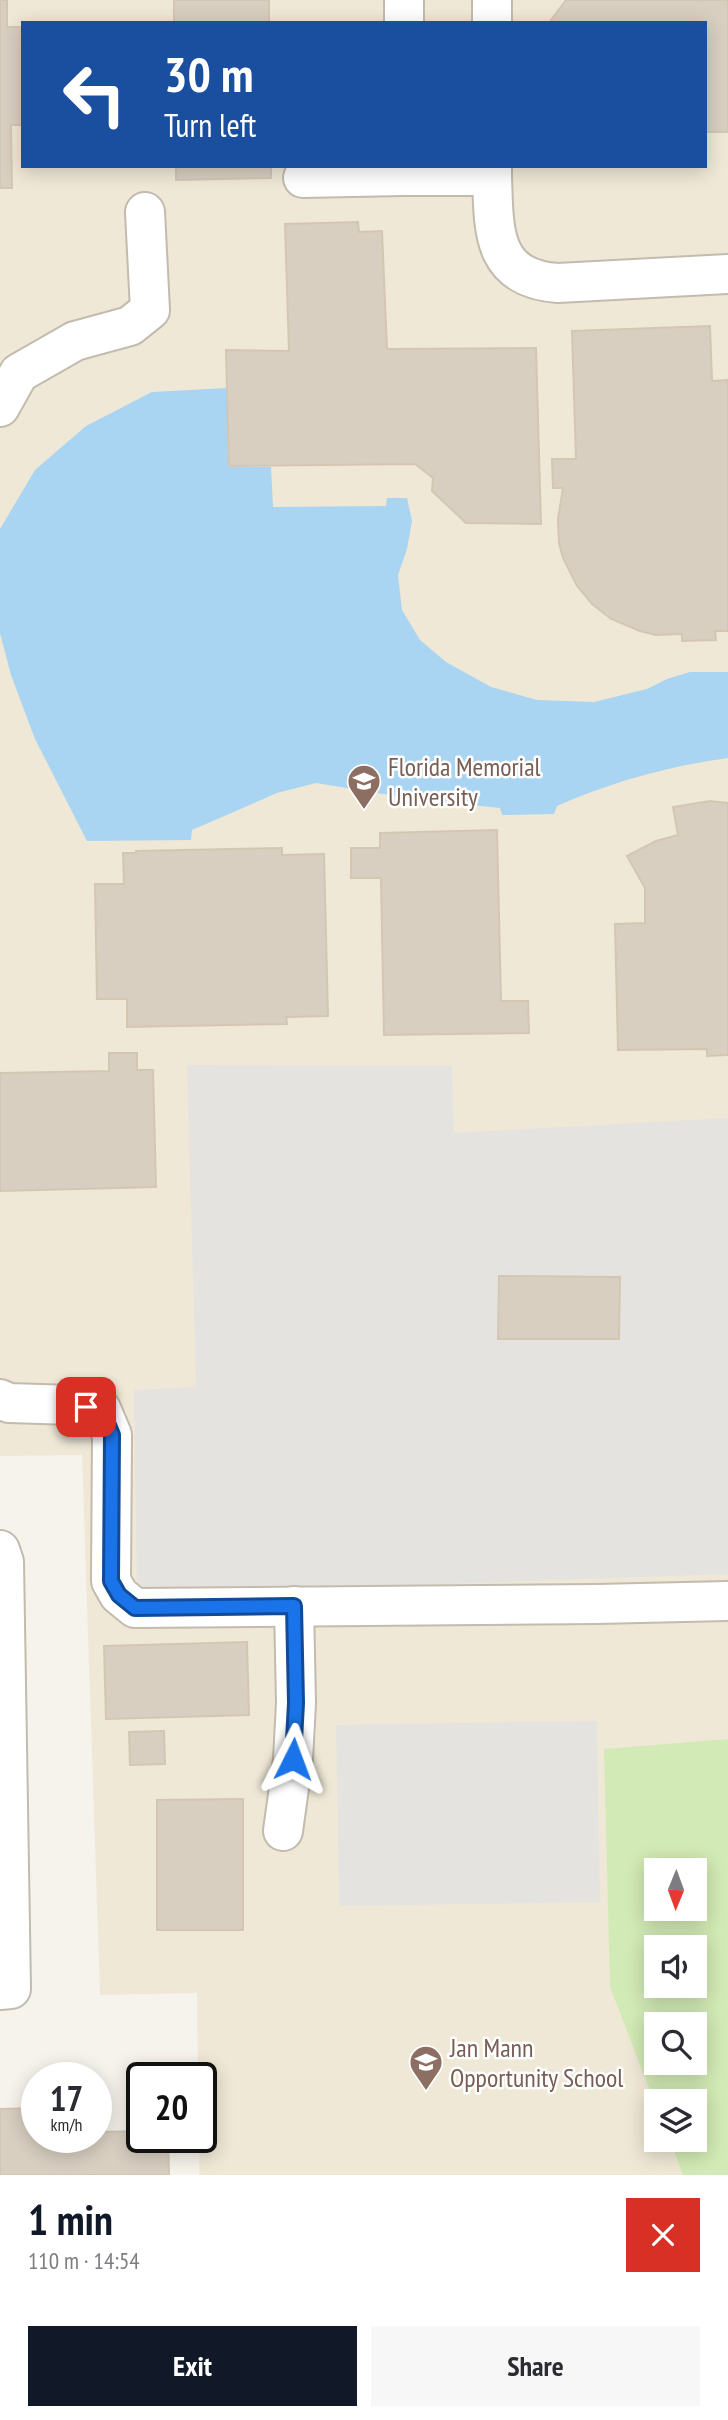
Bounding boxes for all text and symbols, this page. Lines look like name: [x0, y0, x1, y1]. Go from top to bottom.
text: 30 m: [164, 42, 253, 106]
icon: left: [49, 49, 140, 140]
text: Turn left: [164, 104, 256, 146]
place label: Florida Memorial University: [388, 750, 541, 813]
school or university icon: Florida Memorial University: [345, 762, 383, 811]
pin: [56, 1377, 116, 1437]
icon: arrive: [67, 1388, 105, 1426]
position arrow: [256, 1722, 330, 1796]
north arrow: [644, 1858, 707, 1922]
map controls: [644, 1858, 707, 2152]
button: sound: [644, 1935, 707, 1998]
button: search: [644, 2012, 707, 2075]
place label: Jan Mann Opportunity School: [449, 2031, 623, 2094]
school or university icon: Jan Mann Opportunity School: [407, 2043, 445, 2092]
speed limit sign: 20: [126, 2062, 217, 2153]
text: 17: [50, 2075, 83, 2121]
button: layers: [644, 2089, 707, 2152]
text: km/h: [51, 2113, 82, 2136]
text: 1 min: [28, 2192, 113, 2247]
button: close: [626, 2198, 700, 2272]
text: 110 m · 14:54: [28, 2246, 140, 2275]
button: Exit: [28, 2326, 357, 2406]
button: Share: [371, 2326, 700, 2406]

